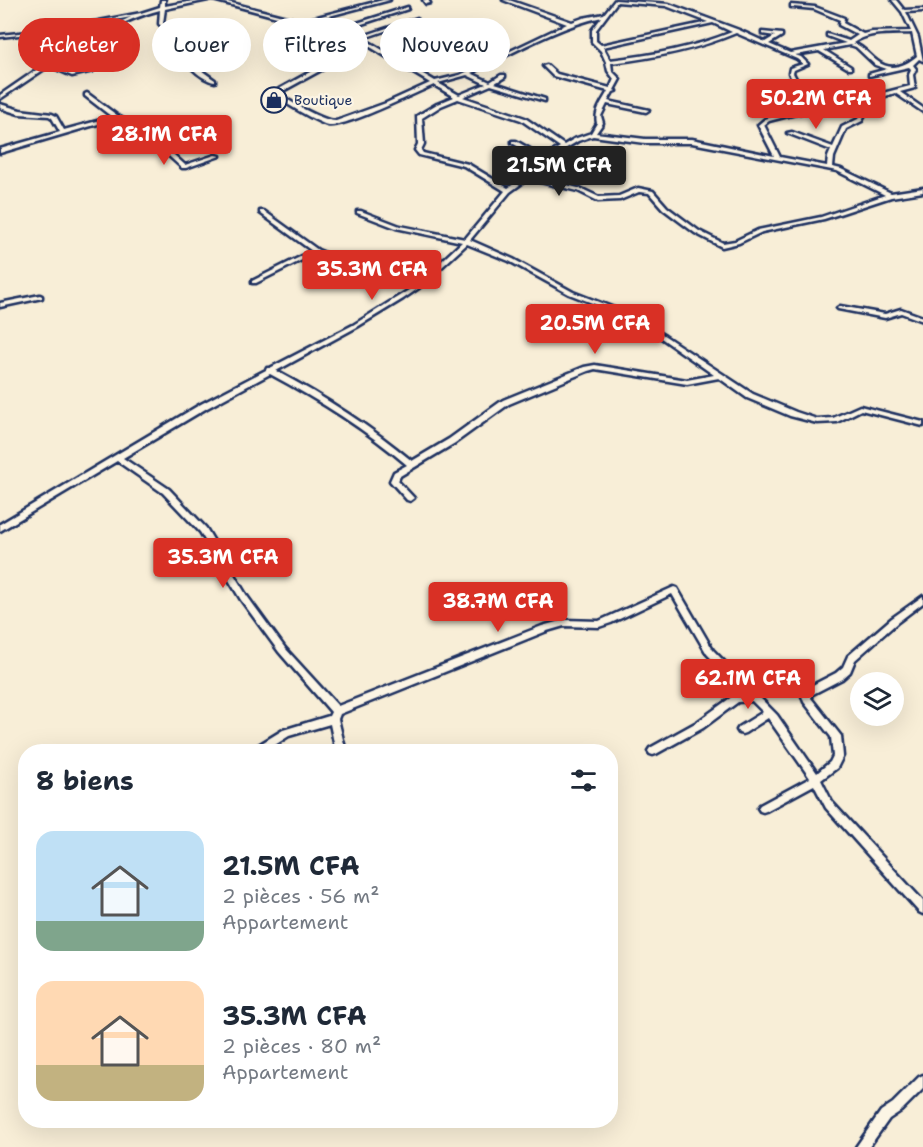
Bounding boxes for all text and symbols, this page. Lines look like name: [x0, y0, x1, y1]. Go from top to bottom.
chip: Acheter: [18, 18, 140, 72]
chip: Louer: [152, 18, 251, 72]
chip: Filtres: [263, 18, 368, 72]
chip: Nouveau: [380, 18, 510, 72]
pin: 50.2M CFA: [747, 79, 885, 130]
shop icon: Boutique: [259, 85, 289, 115]
text: 50.2M CFA: [761, 85, 871, 111]
place label: Boutique: [294, 91, 352, 109]
pin: 28.1M CFA: [95, 115, 233, 166]
text: 28.1M CFA: [111, 121, 217, 147]
pin: 21.5M CFA: [490, 146, 628, 197]
text: 21.5M CFA: [506, 152, 612, 178]
pin: 35.3M CFA: [303, 250, 441, 301]
text: 35.3M CFA: [316, 256, 428, 282]
pin: 20.5M CFA: [526, 304, 664, 355]
text: 20.5M CFA: [540, 310, 650, 336]
pin: 35.3M CFA: [154, 538, 292, 589]
text: 35.3M CFA: [167, 544, 279, 570]
pin: 38.7M CFA: [429, 582, 567, 633]
text: 38.7M CFA: [442, 588, 554, 614]
pin: 62.1M CFA: [679, 659, 817, 710]
text: 62.1M CFA: [695, 665, 801, 691]
map controls: [850, 672, 904, 726]
button: layers: [850, 672, 904, 726]
text: 8 biens: [36, 763, 134, 798]
icon: filters: [567, 764, 600, 797]
text: 21.5M CFA: [222, 848, 360, 883]
icon: home: [84, 855, 156, 927]
text: 2 pièces · 56 m²: [222, 883, 380, 909]
text: Appartement: [222, 909, 348, 935]
text: 35.3M CFA: [222, 998, 367, 1033]
icon: home: [84, 1005, 156, 1077]
text: 2 pièces · 80 m²: [222, 1033, 381, 1059]
text: Appartement: [222, 1059, 348, 1085]

